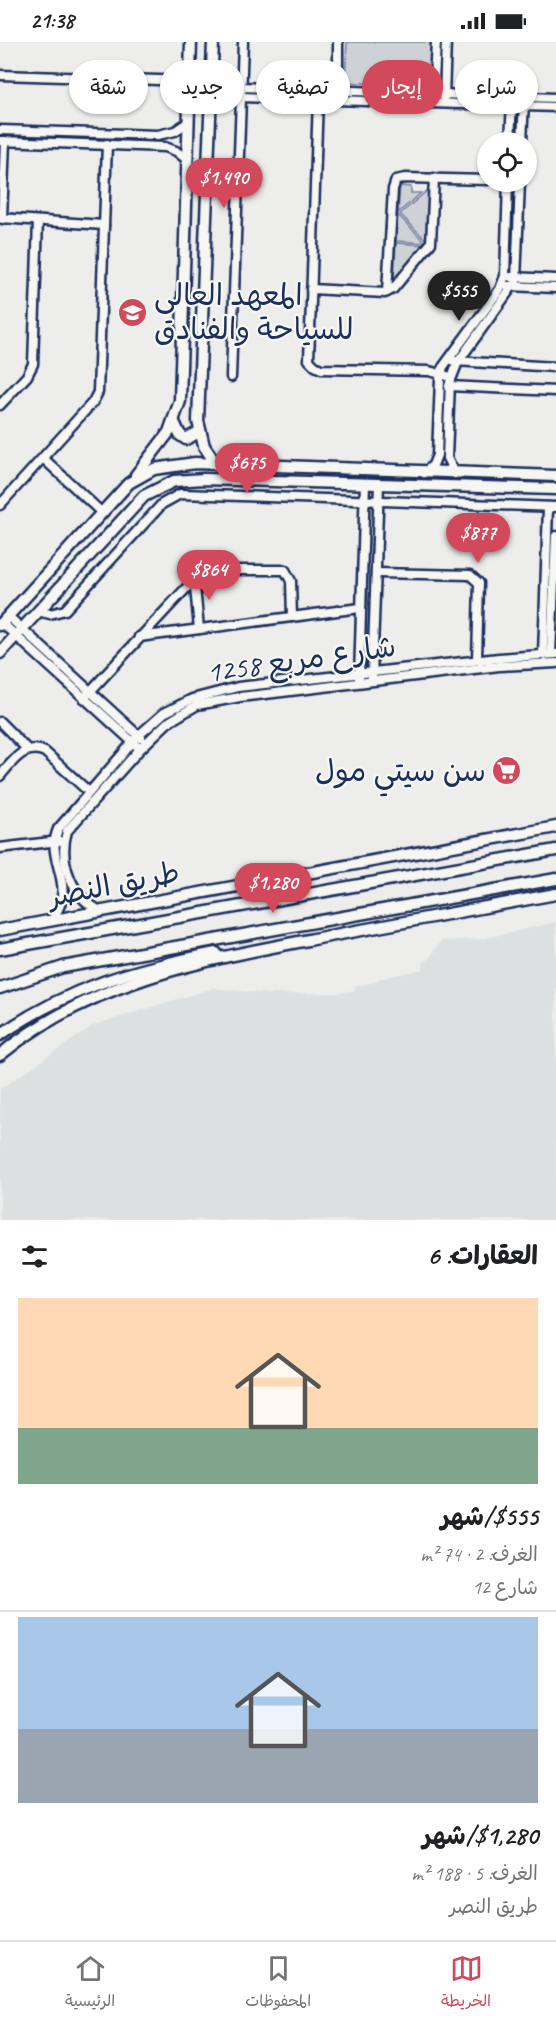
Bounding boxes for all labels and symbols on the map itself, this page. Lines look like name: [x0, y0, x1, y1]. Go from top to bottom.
pin: $1,490: [175, 158, 273, 209]
pin: $555: [423, 271, 495, 322]
place label: المعهد العالى للسياحة والفنادق: [154, 276, 354, 348]
school or university icon: المعهد العالى للسياحة والفنادق: [117, 296, 149, 328]
pin: $675: [211, 443, 283, 494]
pin: $877: [442, 513, 514, 564]
pin: $864: [173, 550, 245, 601]
street label: شارع مربع 1258: [204, 627, 399, 694]
place label: سن سيتي مول: [315, 752, 486, 797]
supermarket icon: سن سيتي مول: [491, 755, 523, 787]
street label: طريق النصر: [42, 853, 183, 916]
pin: $1,280: [224, 863, 322, 914]

